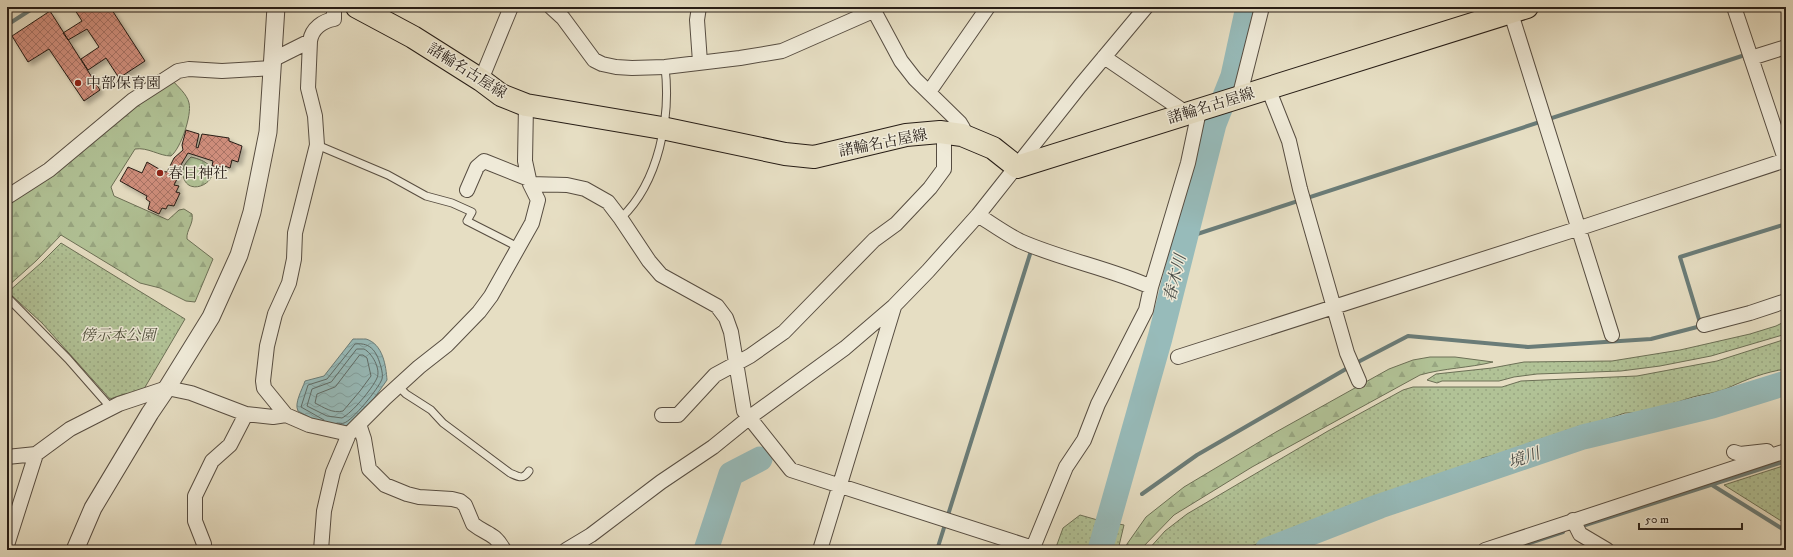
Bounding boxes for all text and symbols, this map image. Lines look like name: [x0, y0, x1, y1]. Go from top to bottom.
street label: 諸輪名古屋線: [424, 39, 510, 103]
place label: 中部保育園: [86, 74, 161, 93]
marker: 中部保育園: [73, 78, 83, 88]
street label: 諸輪名古屋線: [1165, 84, 1257, 128]
street label: 諸輪名古屋線: [837, 125, 929, 161]
place label: 春日神社: [168, 164, 228, 183]
marker: 春日神社: [155, 168, 165, 178]
water label: 春木川: [1159, 250, 1191, 304]
park label: 傍示本公園: [80, 326, 158, 345]
water label: 境川: [1506, 443, 1544, 473]
scale bar: [1639, 505, 1742, 531]
text: 50 m: [1645, 512, 1669, 527]

